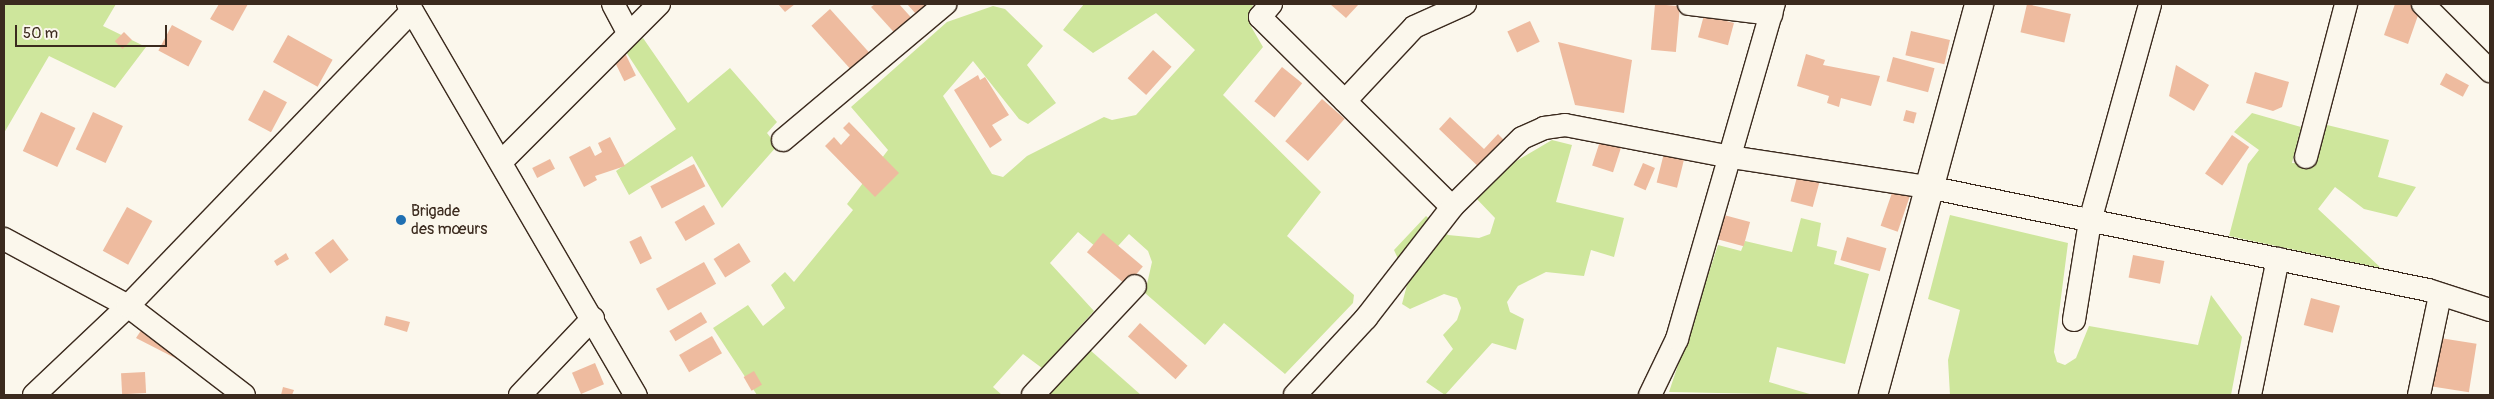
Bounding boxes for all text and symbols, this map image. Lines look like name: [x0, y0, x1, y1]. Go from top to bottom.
scale bar: [18, 15, 170, 47]
text: 50 m: [23, 24, 58, 43]
place label: Brigade des mœurs: [411, 201, 487, 239]
marker: Brigade des mœurs: [395, 214, 407, 226]

